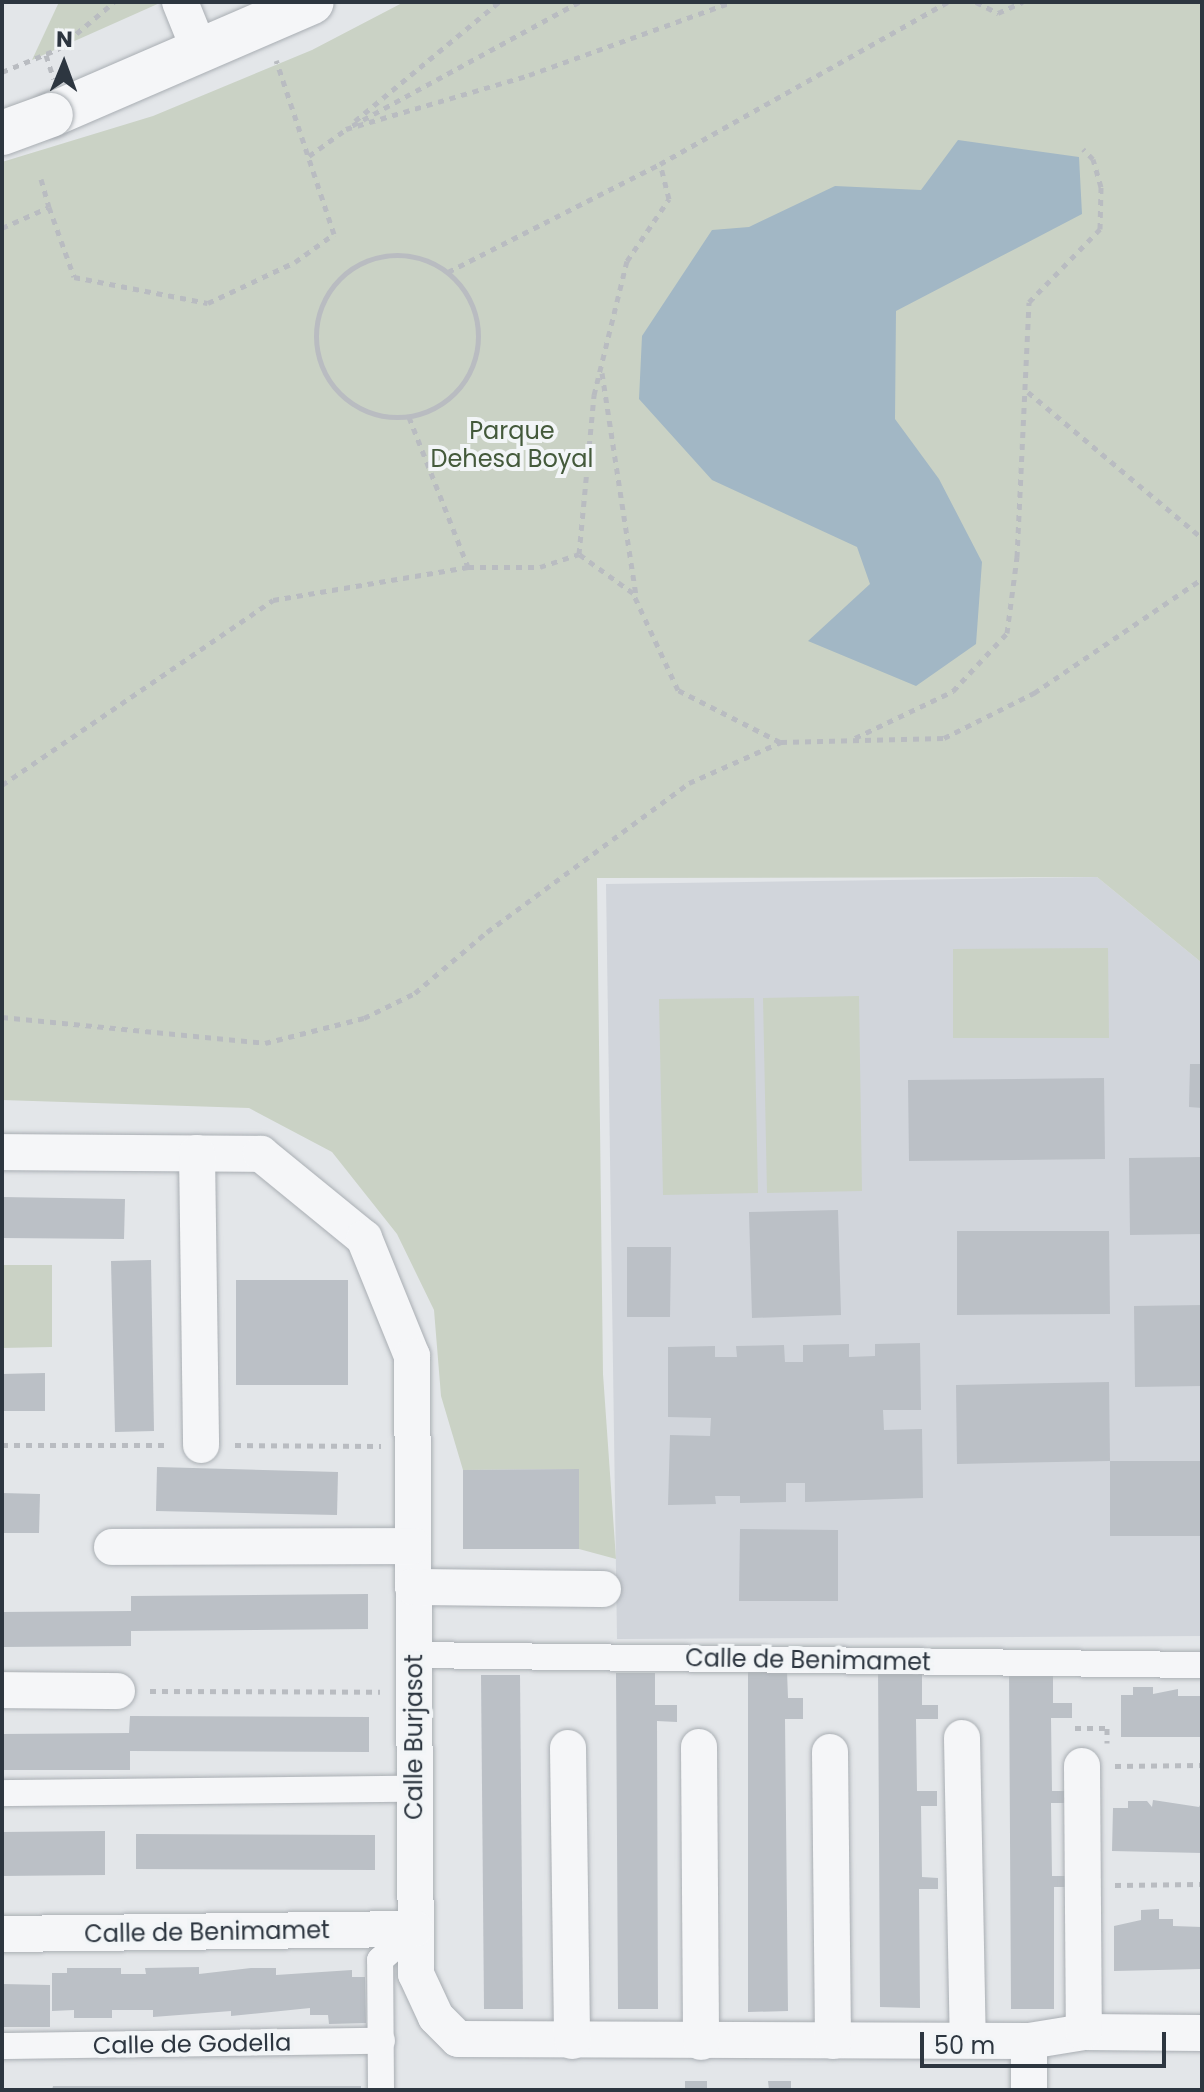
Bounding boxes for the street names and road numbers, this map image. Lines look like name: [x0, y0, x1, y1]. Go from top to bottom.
street label: Calle de Benimamet: [685, 1643, 931, 1677]
street label: Calle Burjasot: [400, 1654, 428, 1820]
street label: Calle de Benimamet: [84, 1915, 330, 1949]
street label: Calle de Godella: [92, 2028, 292, 2060]

